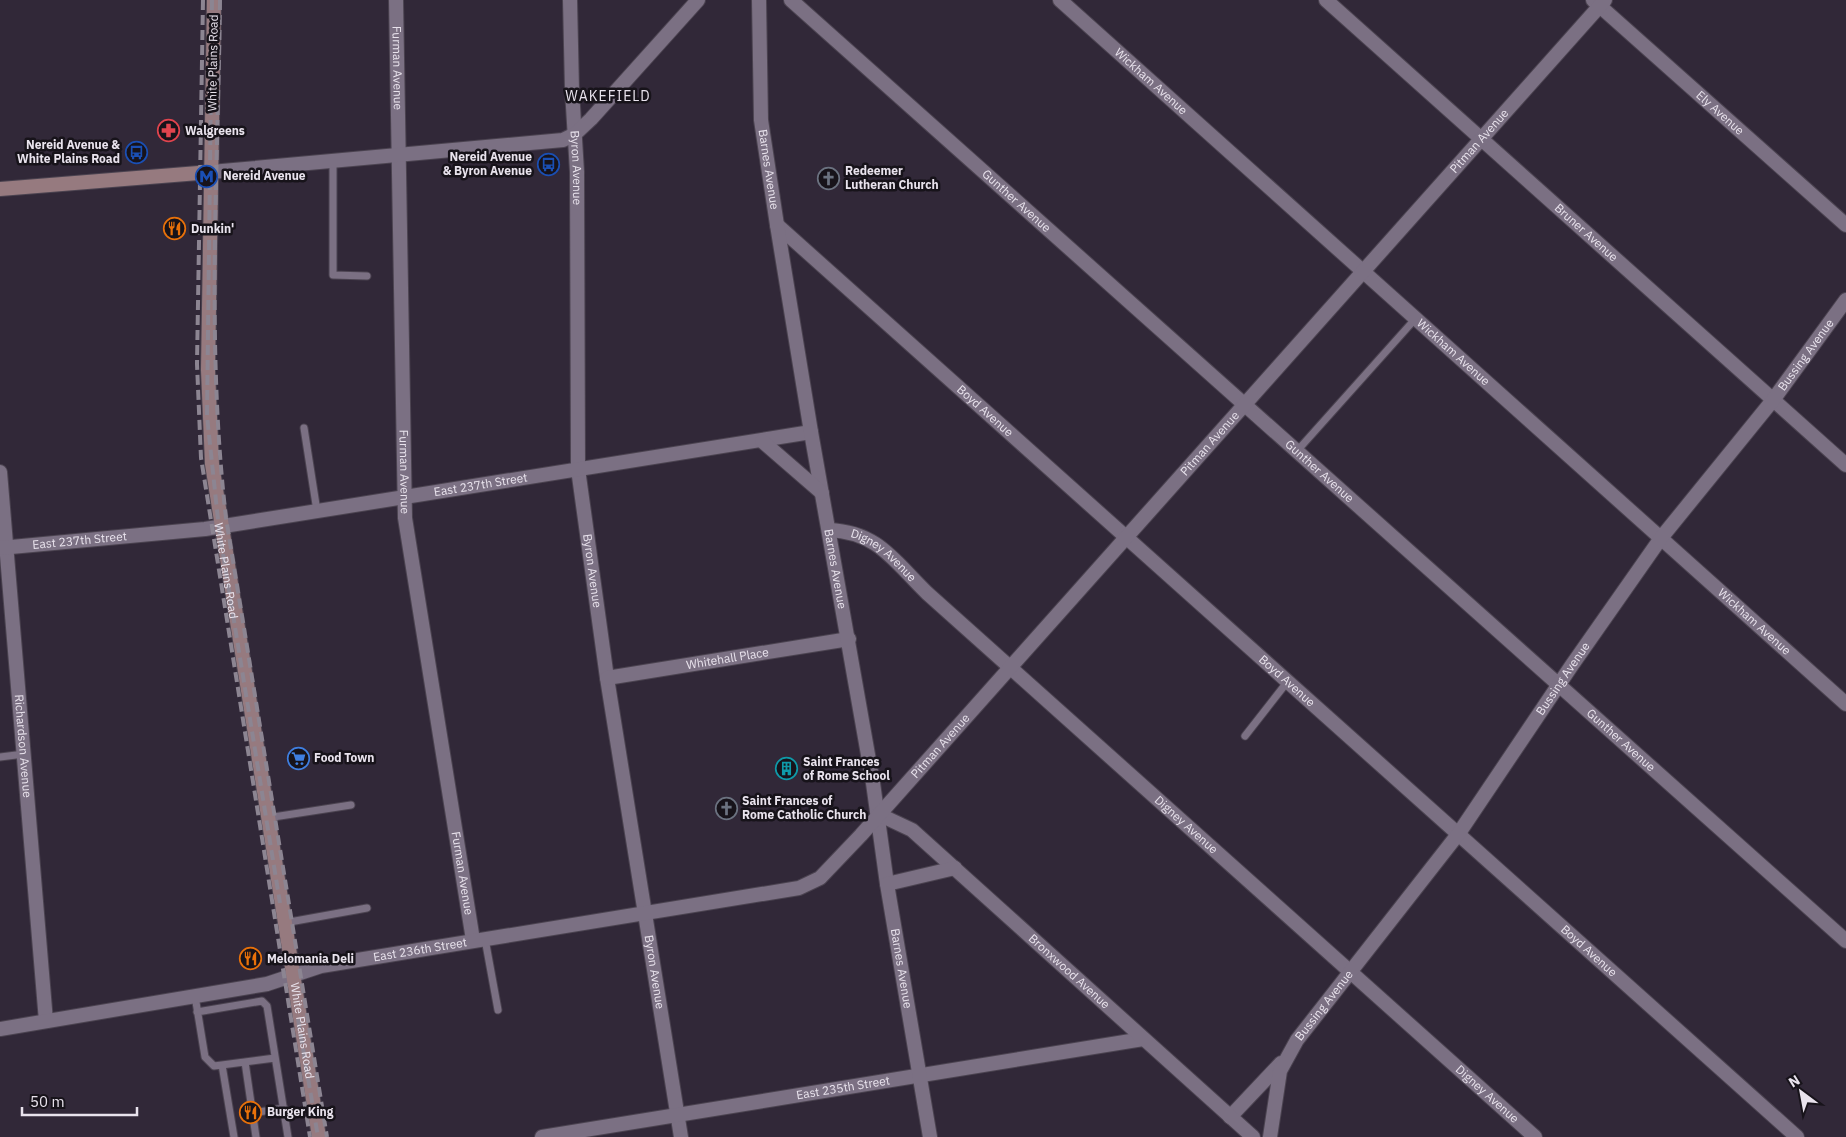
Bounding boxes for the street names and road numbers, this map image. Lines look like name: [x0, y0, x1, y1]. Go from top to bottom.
street label: White Plains Road: [204, 14, 221, 112]
street label: Furman Avenue: [389, 26, 406, 111]
street label: Wickham Avenue: [1112, 44, 1191, 118]
street label: Ely Avenue: [1693, 87, 1748, 138]
street label: Pitman Avenue: [1446, 105, 1512, 176]
street label: Barnes Avenue: [756, 128, 783, 211]
street label: Byron Avenue: [567, 130, 585, 206]
street label: Gunther Avenue: [979, 166, 1054, 235]
street label: Bruner Avenue: [1552, 200, 1622, 265]
street label: Wickham Avenue: [1414, 315, 1494, 389]
street label: Bussing Avenue: [1774, 315, 1837, 394]
street label: Boyd Avenue: [954, 382, 1017, 440]
street label: Pitman Avenue: [1177, 408, 1242, 479]
street label: Furman Avenue: [396, 430, 413, 515]
street label: Gunther Avenue: [1282, 436, 1357, 506]
street label: East 237th Street: [433, 469, 528, 499]
street label: White Plains Road: [211, 522, 242, 620]
street label: Digney Avenue: [849, 525, 920, 585]
street label: East 237th Street: [32, 528, 127, 552]
street label: Barnes Avenue: [821, 528, 850, 610]
street label: Byron Avenue: [580, 533, 605, 609]
street label: Wickham Avenue: [1715, 585, 1794, 658]
street label: Bussing Avenue: [1532, 639, 1593, 718]
street label: Whitehall Place: [685, 644, 770, 672]
street label: Boyd Avenue: [1256, 651, 1319, 710]
street label: Richardson Avenue: [12, 694, 35, 799]
street label: Gunther Avenue: [1584, 705, 1659, 775]
street label: Pitman Avenue: [907, 710, 973, 781]
street label: Digney Avenue: [1152, 792, 1221, 857]
street label: Furman Avenue: [449, 830, 477, 916]
street label: Boyd Avenue: [1558, 921, 1621, 980]
street label: Barnes Avenue: [888, 927, 916, 1010]
street label: Bronxwood Avenue: [1026, 931, 1114, 1012]
street label: East 236th Street: [372, 934, 468, 964]
street label: Byron Avenue: [642, 934, 668, 1010]
street label: Bussing Avenue: [1291, 967, 1356, 1043]
street label: White Plains Road: [288, 981, 318, 1080]
street label: Digney Avenue: [1453, 1062, 1523, 1126]
street label: East 235th Street: [795, 1072, 891, 1102]

